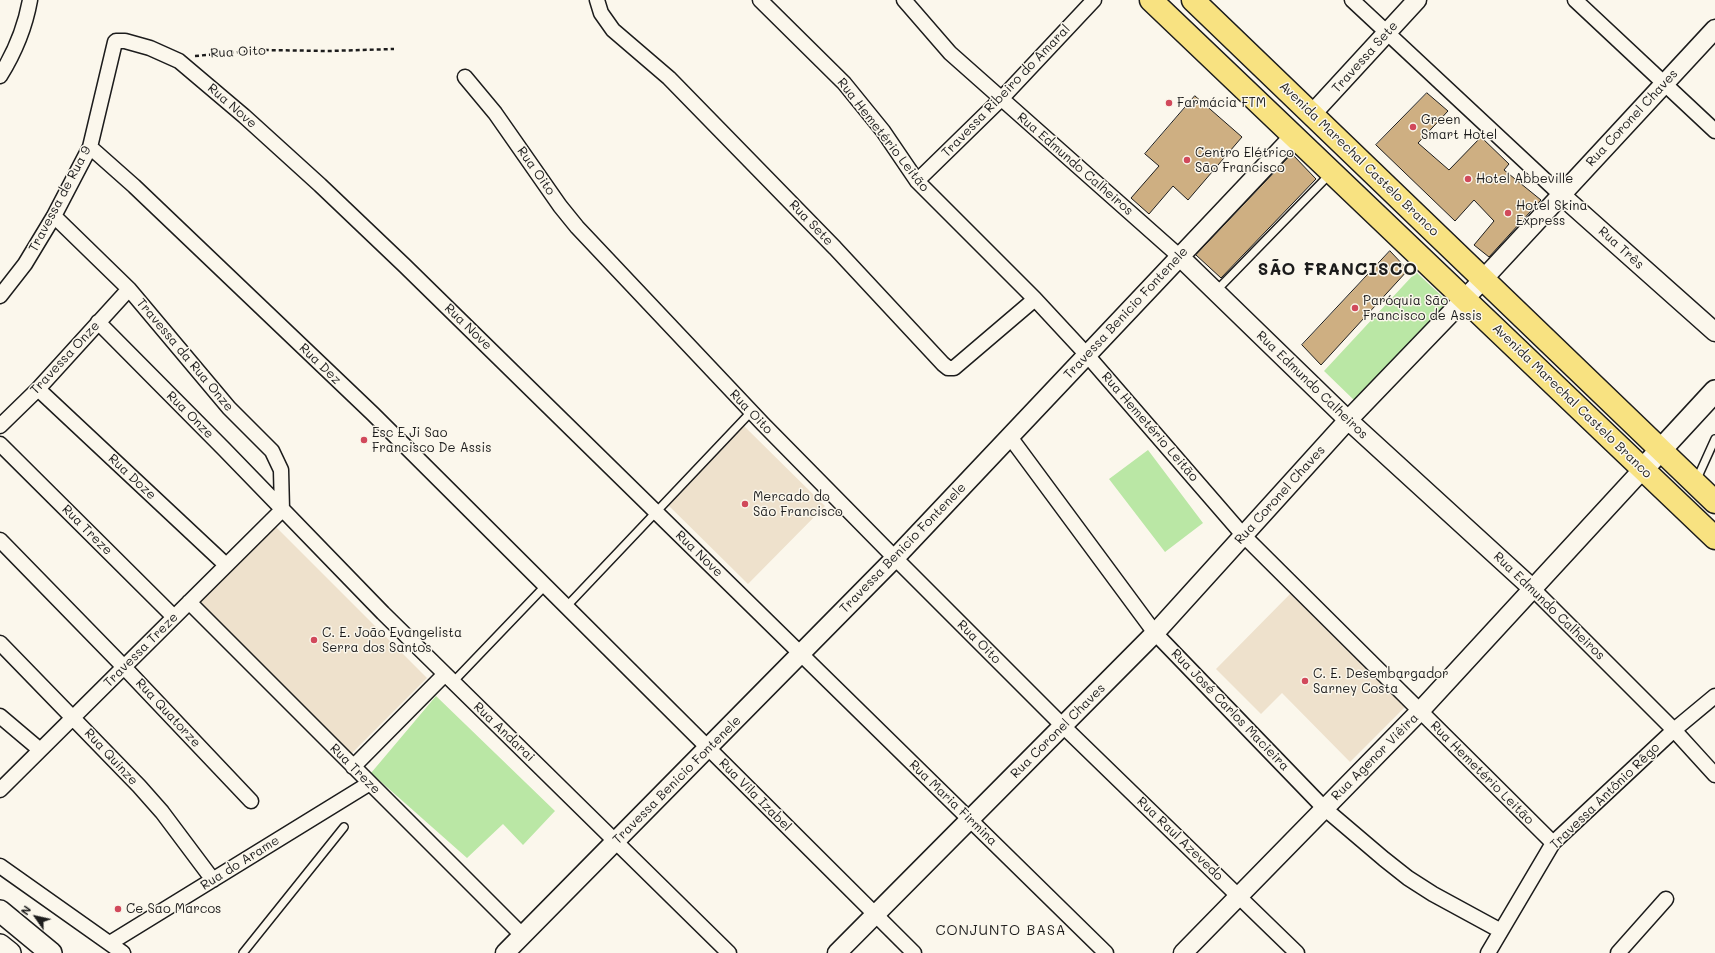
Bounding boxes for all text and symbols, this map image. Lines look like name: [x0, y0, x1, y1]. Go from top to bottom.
street label: Travessa Sete: [1329, 18, 1401, 96]
street label: Travessa Ribeiro do Amaral: [939, 22, 1073, 160]
street label: Rua Oito: [210, 43, 266, 61]
street label: Rua Coronel Chaves: [1583, 66, 1681, 170]
street label: Rua Hemetério Leitão: [834, 75, 932, 195]
street label: Avenida Marechal Castelo Branco: [1276, 78, 1442, 240]
street label: Rua Nove: [204, 80, 260, 132]
place label: Farmácia FTM: [1177, 95, 1266, 111]
marker: Farmácia FTM: [1164, 98, 1174, 108]
street label: Rua Edmundo Calheiros: [1014, 109, 1136, 219]
place label: Green Smart Hotel: [1421, 112, 1497, 143]
marker: Green Smart Hotel: [1408, 122, 1418, 132]
street label: Travessa de Rua 9: [26, 143, 94, 255]
street label: Rua Oito: [514, 144, 558, 198]
place label: Centro Elétrico São Francisco: [1195, 145, 1294, 176]
marker: Centro Elétrico São Francisco: [1182, 155, 1192, 165]
place label: Hotel Abbeville: [1476, 171, 1573, 187]
marker: Hotel Abbeville: [1463, 174, 1473, 184]
street label: Rua Sete: [786, 197, 836, 249]
place label: Hotel Skina Express: [1516, 198, 1588, 229]
marker: Hotel Skina Express: [1503, 208, 1513, 218]
street label: Rua Três: [1595, 223, 1647, 273]
street label: Travessa Benicio Fontenele: [1061, 244, 1191, 382]
district label: SÃO FRANCISCO: [1258, 260, 1418, 280]
place label: Paróquia São Francisco de Assis: [1363, 293, 1482, 324]
street label: Travessa da Rua Onze: [133, 295, 237, 415]
street label: Rua Nove: [441, 301, 495, 353]
marker: Paróquia São Francisco de Assis: [1350, 303, 1360, 313]
street label: Travessa Onze: [27, 318, 103, 398]
street label: Avenida Marechal Castelo Branco: [1489, 320, 1655, 482]
street label: Rua Edmundo Calheiros: [1253, 328, 1371, 442]
street label: Rua Dez: [296, 340, 344, 388]
street label: Rua Hemetério Leitão: [1098, 369, 1202, 485]
street label: Rua Oito: [726, 387, 776, 437]
street label: Rua Onze: [163, 388, 217, 442]
place label: Esc E Ji Sao Francisco De Assis: [372, 425, 492, 456]
marker: Esc E Ji Sao Francisco De Assis: [359, 435, 369, 445]
street label: Rua Coronel Chaves: [1232, 442, 1328, 548]
street label: Rua Doze: [105, 451, 159, 503]
street label: Travessa Benicio Fontenele: [837, 480, 969, 616]
place label: Mercado do São Francisco: [753, 489, 843, 520]
marker: Mercado do São Francisco: [740, 499, 750, 509]
street label: Rua Treze: [59, 502, 115, 558]
street label: Rua Nove: [672, 528, 726, 580]
street label: Rua Edmundo Calheiros: [1490, 549, 1608, 663]
street label: Travessa Treze: [101, 610, 181, 690]
street label: Rua Oito: [954, 617, 1004, 667]
place label: C. E. João Evangelista Serra dos Santos: [322, 625, 462, 656]
marker: C. E. João Evangelista Serra dos Santos: [309, 635, 319, 645]
street label: Rua José Carlos Macieira: [1168, 646, 1292, 774]
place label: C. E. Desembargador Sarney Costa: [1313, 666, 1448, 697]
street label: Rua Quatorze: [132, 675, 204, 751]
marker: C. E. Desembargador Sarney Costa: [1300, 676, 1310, 686]
street label: Rua Coronel Chaves: [1007, 680, 1109, 782]
street label: Rua Andarai: [470, 699, 538, 765]
street label: Rua Agenor Viêira: [1328, 710, 1422, 804]
street label: Travessa Benicio Fontenele: [610, 713, 744, 847]
street label: Rua Hemetério Leitão: [1427, 718, 1537, 828]
street label: Rua Quinze: [81, 726, 141, 788]
street label: Travessa Antônio Rêgo: [1547, 740, 1663, 852]
street label: Rua Treze: [327, 741, 383, 797]
street label: Rua Vila Izabel: [715, 755, 795, 835]
street label: Rua Maria Firmina: [906, 757, 1000, 849]
street label: Rua Raul Azevedo: [1134, 794, 1226, 884]
street label: Rua do Arame: [198, 833, 282, 893]
north arrow: [16, 897, 56, 937]
place label: Ce Sao Marcos: [126, 901, 221, 917]
text: N: [17, 902, 34, 918]
marker: Ce Sao Marcos: [113, 904, 123, 914]
district label: CONJUNTO BASA: [935, 923, 1067, 939]

